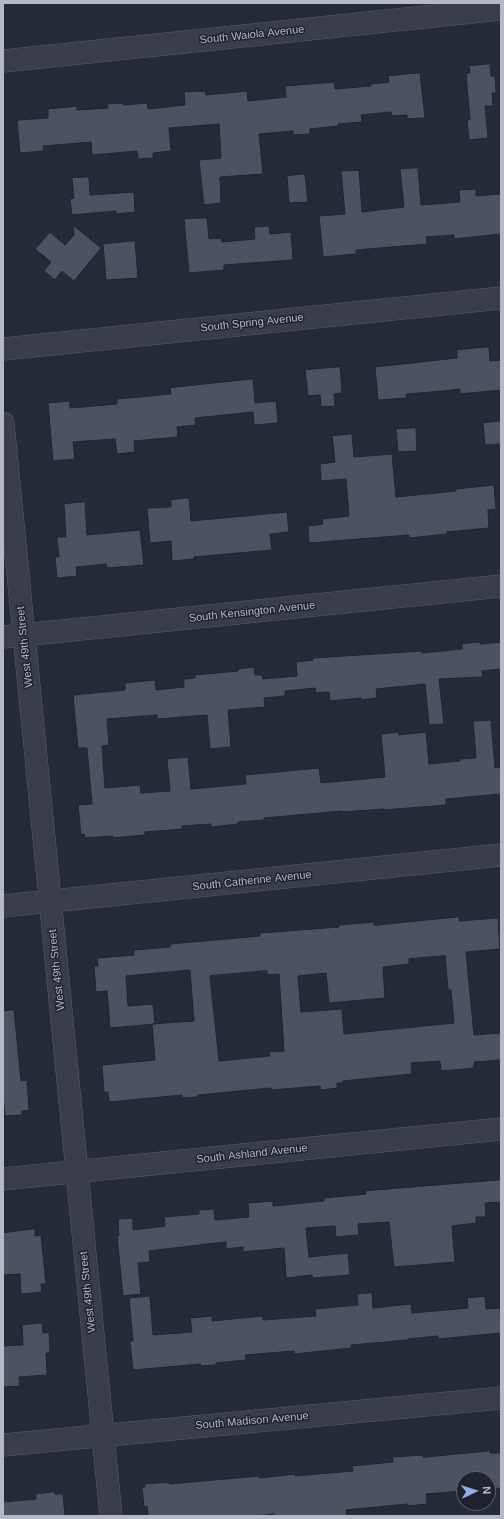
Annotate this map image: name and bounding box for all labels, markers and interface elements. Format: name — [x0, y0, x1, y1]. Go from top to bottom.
street label: South Waiola Avenue — [199, 23, 305, 47]
street label: South Spring Avenue — [200, 311, 304, 335]
street label: South Kensington Avenue — [188, 599, 316, 625]
street label: West 49th Street — [14, 606, 36, 688]
street label: South Catherine Avenue — [192, 868, 312, 894]
street label: West 49th Street — [46, 929, 68, 1011]
street label: South Ashland Avenue — [196, 1142, 308, 1166]
street label: West 49th Street — [77, 1251, 99, 1333]
street label: South Madison Avenue — [195, 1409, 309, 1433]
north arrow — [456, 1471, 496, 1511]
text: N — [481, 1486, 493, 1495]

